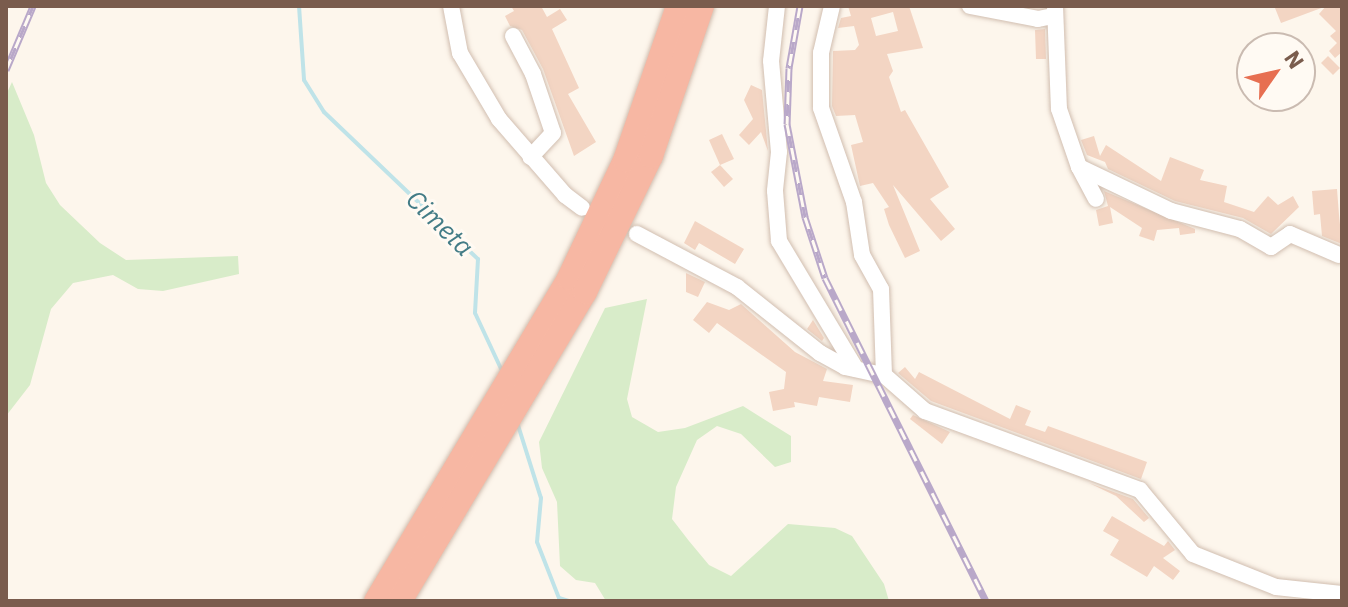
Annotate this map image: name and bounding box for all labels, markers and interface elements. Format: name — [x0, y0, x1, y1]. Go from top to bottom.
north arrow — [1236, 32, 1316, 112]
text: N — [1278, 45, 1311, 74]
water label: Cimeta — [400, 184, 480, 262]

